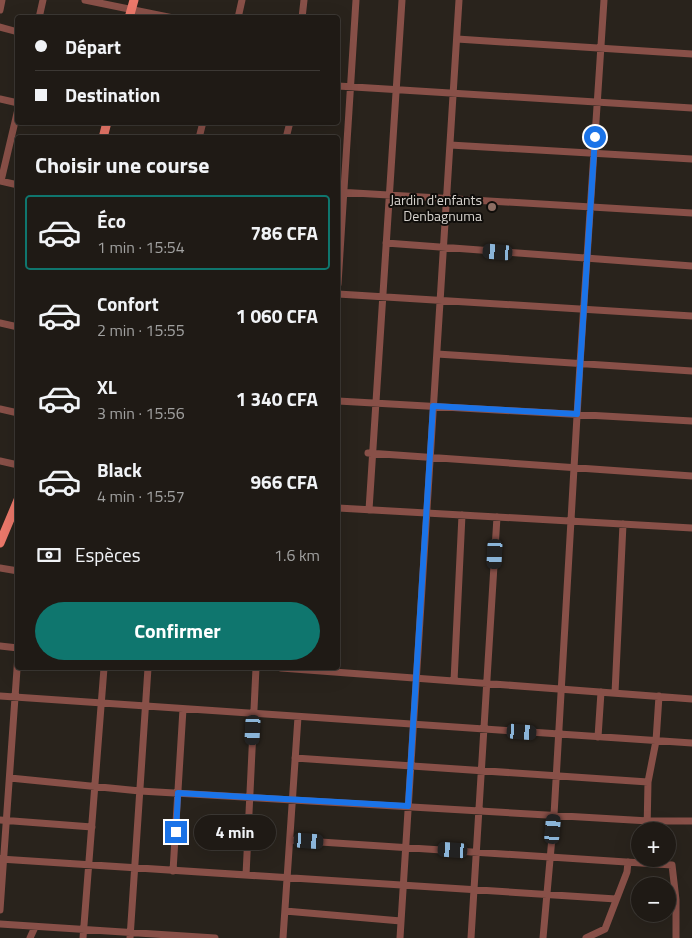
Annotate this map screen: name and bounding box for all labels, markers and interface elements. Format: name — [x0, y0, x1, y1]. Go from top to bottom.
text: Départ — [65, 32, 121, 61]
text: Destination — [65, 80, 160, 109]
route start — [584, 126, 606, 148]
text: Choisir une course — [35, 148, 209, 182]
place label: Jardin d'enfants Denbagnuma — [390, 189, 482, 226]
marker: Jardin d'enfants Denbagnuma — [486, 201, 498, 213]
text: Éco — [97, 206, 126, 235]
icon: car — [37, 210, 82, 255]
text: 786 CFA — [250, 218, 318, 247]
text: 1 min · 15:54 — [97, 235, 185, 259]
car — [482, 243, 513, 261]
text: Confort — [97, 289, 159, 318]
icon: car — [37, 293, 82, 338]
text: 1 060 CFA — [236, 301, 318, 330]
text: 2 min · 15:55 — [97, 318, 185, 342]
text: XL — [97, 372, 117, 401]
icon: car — [37, 376, 82, 421]
text: 1 340 CFA — [236, 384, 318, 413]
text: 3 min · 15:56 — [97, 401, 185, 425]
text: Black — [97, 455, 142, 484]
icon: car — [37, 459, 82, 504]
text: 966 CFA — [250, 467, 318, 496]
text: 4 min · 15:57 — [97, 484, 185, 508]
car — [486, 539, 503, 569]
text: Espèces — [75, 540, 141, 569]
icon: cash — [35, 541, 63, 569]
text: 1.6 km — [274, 543, 320, 567]
button: Confirmer — [35, 602, 320, 660]
car — [244, 715, 261, 745]
car — [506, 723, 537, 741]
car — [544, 813, 561, 845]
callout: 4 min — [194, 814, 276, 850]
text: 4 min — [216, 820, 254, 844]
route end — [165, 821, 187, 843]
map controls — [631, 822, 676, 922]
button: + — [631, 822, 676, 867]
car — [293, 832, 324, 850]
car — [437, 841, 468, 859]
button: − — [631, 877, 676, 922]

